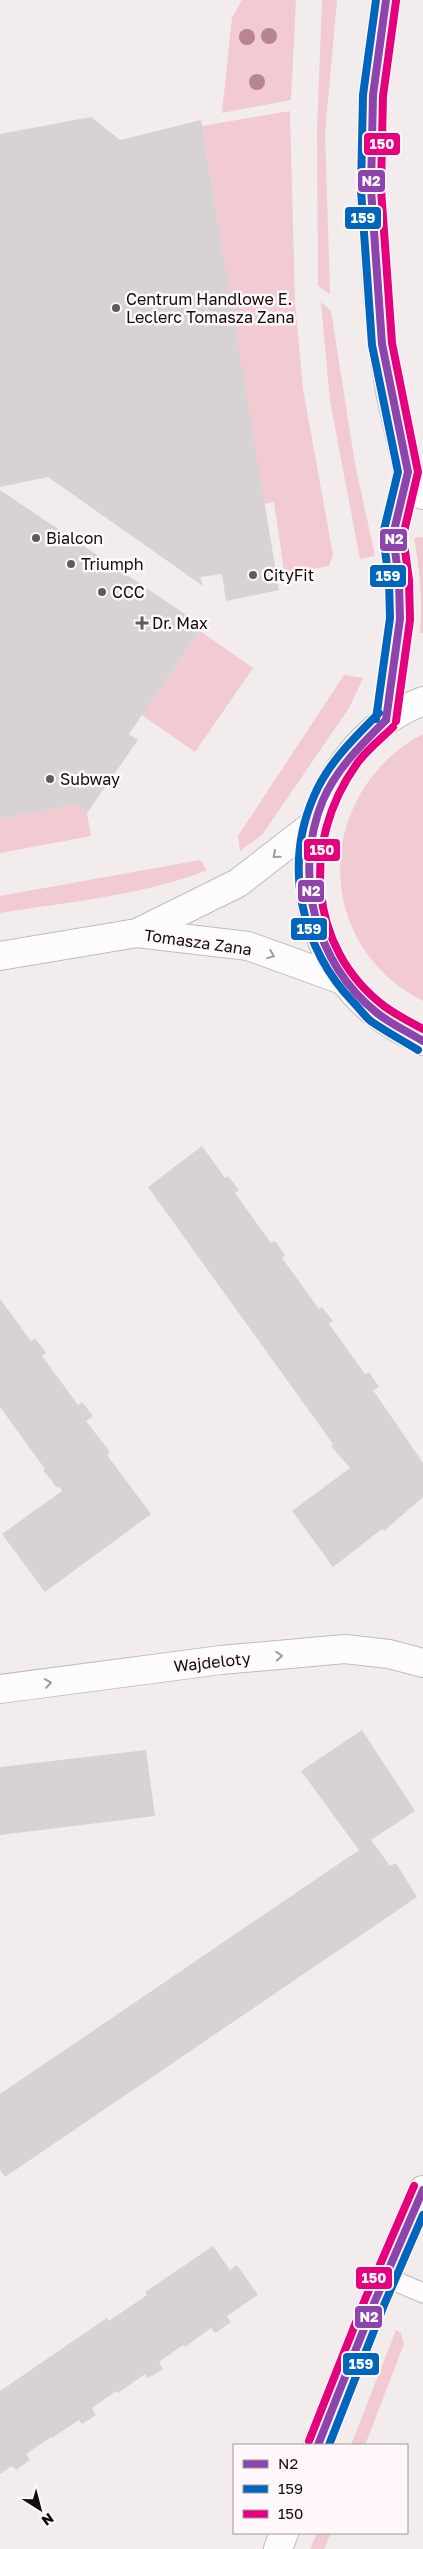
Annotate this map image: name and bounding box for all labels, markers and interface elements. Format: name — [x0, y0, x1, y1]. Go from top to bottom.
line badge: 150 — [363, 132, 401, 156]
text: 150 — [370, 135, 394, 152]
line badge: N2 — [357, 169, 386, 193]
text: N2 — [361, 172, 381, 189]
line badge: 159 — [344, 206, 382, 230]
text: 159 — [351, 209, 375, 226]
place label: Centrum Handlowe E. Leclerc Tomasza Zana — [126, 289, 294, 327]
marker: Centrum Handlowe E. Leclerc Tomasza Zana — [110, 302, 122, 314]
place label: Bialcon — [46, 528, 103, 548]
line badge: N2 — [379, 528, 408, 552]
text: N2 — [384, 530, 404, 547]
marker: Bialcon — [30, 532, 42, 544]
place label: Triumph — [81, 554, 144, 574]
marker: Triumph — [65, 558, 77, 570]
line badge: 159 — [369, 564, 407, 588]
place label: CityFit — [263, 565, 314, 585]
text: 159 — [376, 567, 400, 584]
marker: CityFit — [247, 569, 259, 581]
place label: CCC — [112, 582, 145, 602]
marker: CCC — [96, 586, 108, 598]
place label: Dr. Max — [152, 613, 208, 633]
marker: Dr. Max — [136, 617, 148, 629]
place label: Subway — [60, 769, 120, 789]
marker: Subway — [44, 773, 56, 785]
line badge: 150 — [303, 838, 341, 862]
text: 150 — [310, 841, 334, 858]
one-way arrow — [273, 849, 282, 858]
line badge: N2 — [297, 879, 325, 903]
text: N2 — [301, 882, 321, 899]
line badge: 159 — [290, 917, 328, 941]
text: 159 — [297, 920, 321, 937]
street label: Tomasza Zana — [143, 925, 253, 959]
one-way arrow — [266, 949, 275, 959]
street label: Wajdeloty — [172, 1648, 252, 1676]
one-way arrow — [275, 1650, 283, 1661]
one-way arrow — [44, 1679, 53, 1689]
line badge: 150 — [355, 2266, 393, 2290]
text: 150 — [362, 2269, 386, 2286]
line badge: N2 — [354, 2305, 383, 2329]
text: N2 — [359, 2308, 379, 2325]
line badge: 159 — [342, 2352, 380, 2376]
text: 159 — [349, 2355, 373, 2372]
legend — [233, 2444, 408, 2534]
text: N2 — [278, 2454, 298, 2472]
text: 159 — [278, 2479, 303, 2497]
north arrow — [15, 2484, 65, 2534]
text: 150 — [278, 2504, 303, 2522]
text: N — [39, 2510, 57, 2530]

